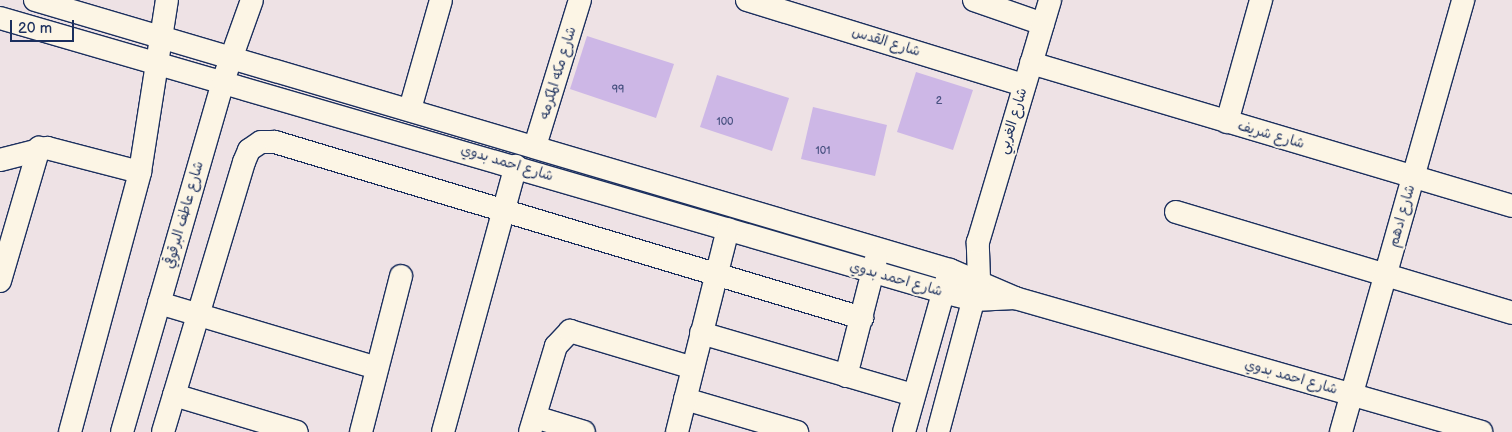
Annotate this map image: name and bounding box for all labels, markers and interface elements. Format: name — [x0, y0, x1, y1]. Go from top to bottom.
scale bar — [12, 10, 76, 42]
text: 20 m — [18, 19, 52, 38]
street label: شارع القدس — [850, 24, 922, 60]
street label: شارع مكه المكرمه — [536, 25, 580, 121]
house number: 99 — [612, 83, 624, 97]
street label: شارع الغربي — [995, 86, 1031, 156]
house number: 2 — [936, 94, 942, 108]
house number: 100 — [716, 115, 734, 129]
street label: شارع شريف — [1236, 117, 1306, 153]
street label: شارع احمد بدوي — [459, 141, 555, 185]
house number: 101 — [816, 144, 830, 158]
street label: شارع عاطف البرقوقي — [161, 159, 207, 271]
street label: شارع ادهم — [1385, 183, 1419, 249]
street label: شارع احمد بدوي — [848, 258, 944, 300]
street label: شارع احمد بدوي — [1243, 356, 1339, 398]

